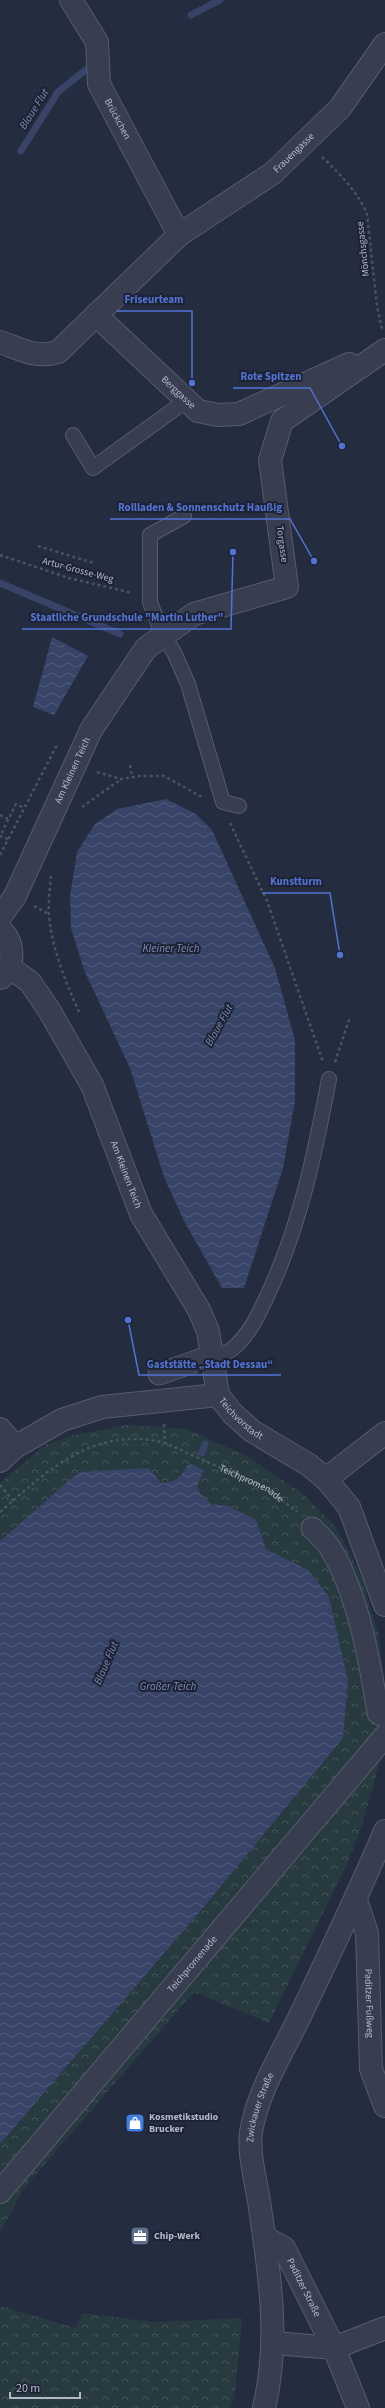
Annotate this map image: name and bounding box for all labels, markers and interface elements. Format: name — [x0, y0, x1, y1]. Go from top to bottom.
water label: Blaue Flut — [16, 85, 53, 132]
street label: Brückchen — [101, 96, 134, 142]
street label: Frauengasse — [270, 130, 317, 176]
street label: Mönchsgasse — [353, 221, 373, 277]
callout: Friseurteam — [117, 288, 192, 311]
text: Friseurteam — [125, 292, 183, 307]
callout: Rote Spitzen — [233, 365, 310, 388]
text: Rote Spitzen — [241, 369, 301, 384]
street label: Berggasse — [158, 373, 199, 412]
callout: Rollladen & Sonnenschutz Haußig — [110, 496, 290, 519]
text: Rollladen & Sonnenschutz Haußig — [118, 500, 282, 515]
street label: Torgasse — [273, 525, 291, 563]
street label: Artur-Grosse-Weg — [41, 554, 115, 586]
callout: Staatliche Grundschule "Martin Luther" — [22, 606, 231, 629]
text: Staatliche Grundschule "Martin Luther" — [30, 610, 224, 625]
street label: Am Kleinen Teich — [51, 735, 94, 806]
callout: Kunstturm — [262, 870, 330, 893]
text: Kunstturm — [270, 874, 322, 889]
water label: Kleiner Teich — [143, 941, 200, 956]
water label: Blaue Flut — [201, 1001, 237, 1048]
street label: Am Kleinen Teich — [107, 1139, 145, 1211]
callout: Gaststätte „Stadt Dessau“ — [139, 1352, 281, 1375]
text: Gaststätte „Stadt Dessau“ — [147, 1357, 273, 1372]
street label: Teichvorstadt — [215, 1394, 266, 1443]
street label: Teichpromenade — [217, 1461, 286, 1506]
water label: Blaue Flut — [90, 1639, 122, 1687]
water label: Großer Teich — [140, 1679, 196, 1694]
street label: Teichpromenade — [164, 1933, 220, 1996]
street label: Paditzer Fußweg — [361, 1968, 377, 2038]
street label: Zwickauer Straße — [243, 2070, 277, 2143]
place label: Kosmetikstudio Brucker — [149, 2110, 219, 2136]
shop icon: Kosmetikstudio Brucker — [124, 2112, 146, 2134]
office icon: Chip-Werk — [129, 2225, 151, 2247]
place label: Chip-Werk — [154, 2229, 201, 2243]
street label: Paditzer Straße — [283, 2256, 324, 2319]
scale bar — [10, 2374, 80, 2400]
text: 20 m — [16, 2380, 40, 2397]

